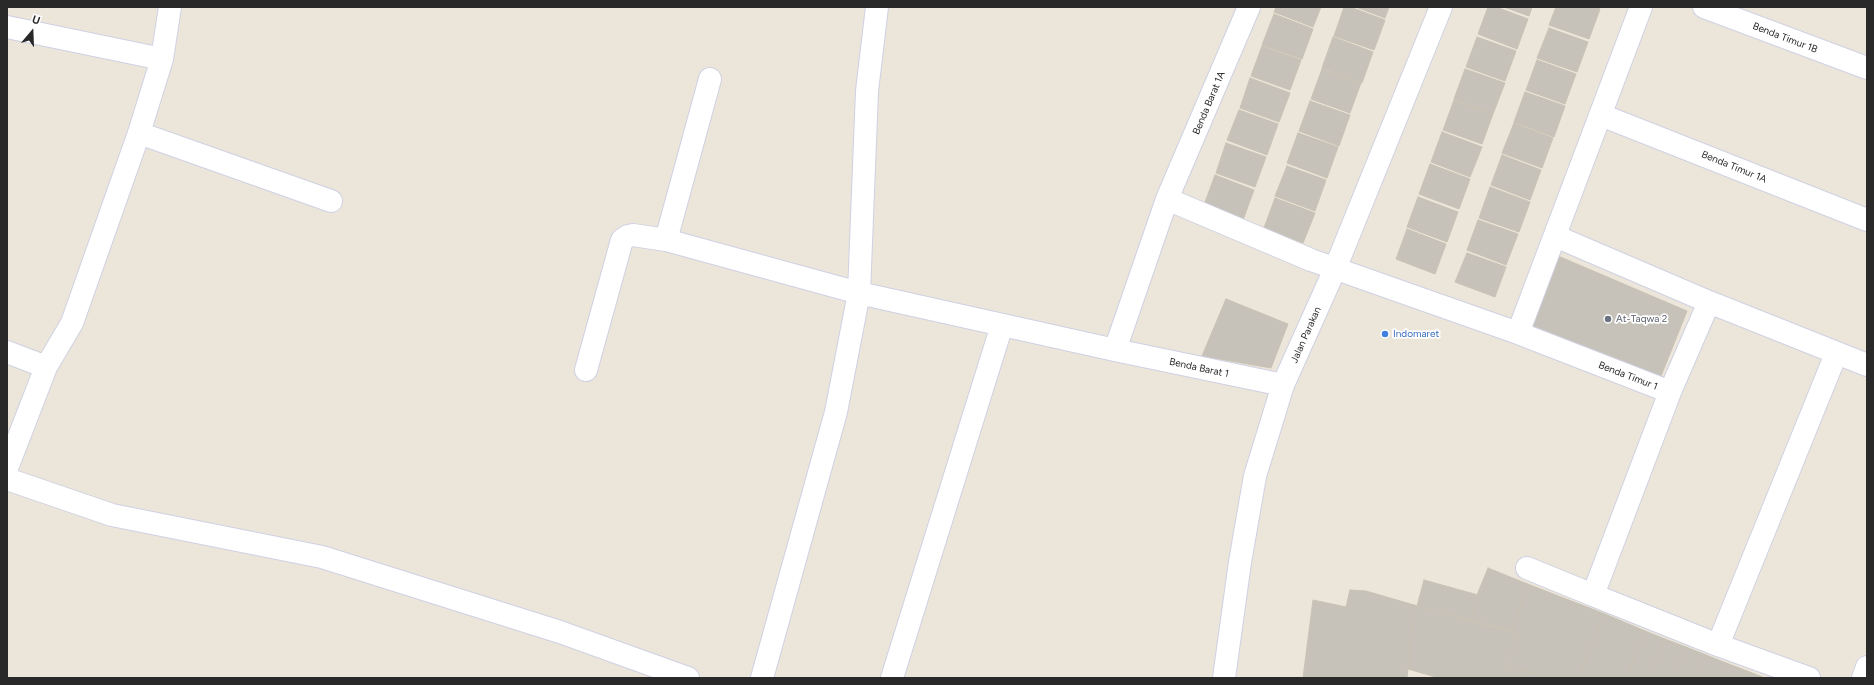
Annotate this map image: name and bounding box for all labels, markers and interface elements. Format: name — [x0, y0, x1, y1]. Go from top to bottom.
north arrow — [12, 12, 52, 52]
text: U — [30, 13, 42, 28]
street label: Benda Timur 1B — [1751, 20, 1819, 56]
street label: Benda Barat 1A — [1190, 70, 1228, 136]
street label: Benda Timur 1A — [1700, 148, 1768, 186]
street label: Jalan Parakan — [1288, 305, 1324, 365]
place label: At-Taqwa 2 — [1616, 313, 1667, 325]
marker: At-Taqwa 2 — [1603, 314, 1613, 324]
place label: Indomaret — [1393, 328, 1439, 340]
marker: Indomaret — [1380, 329, 1390, 339]
street label: Benda Barat 1 — [1168, 356, 1230, 380]
street label: Benda Timur 1 — [1597, 359, 1659, 393]

